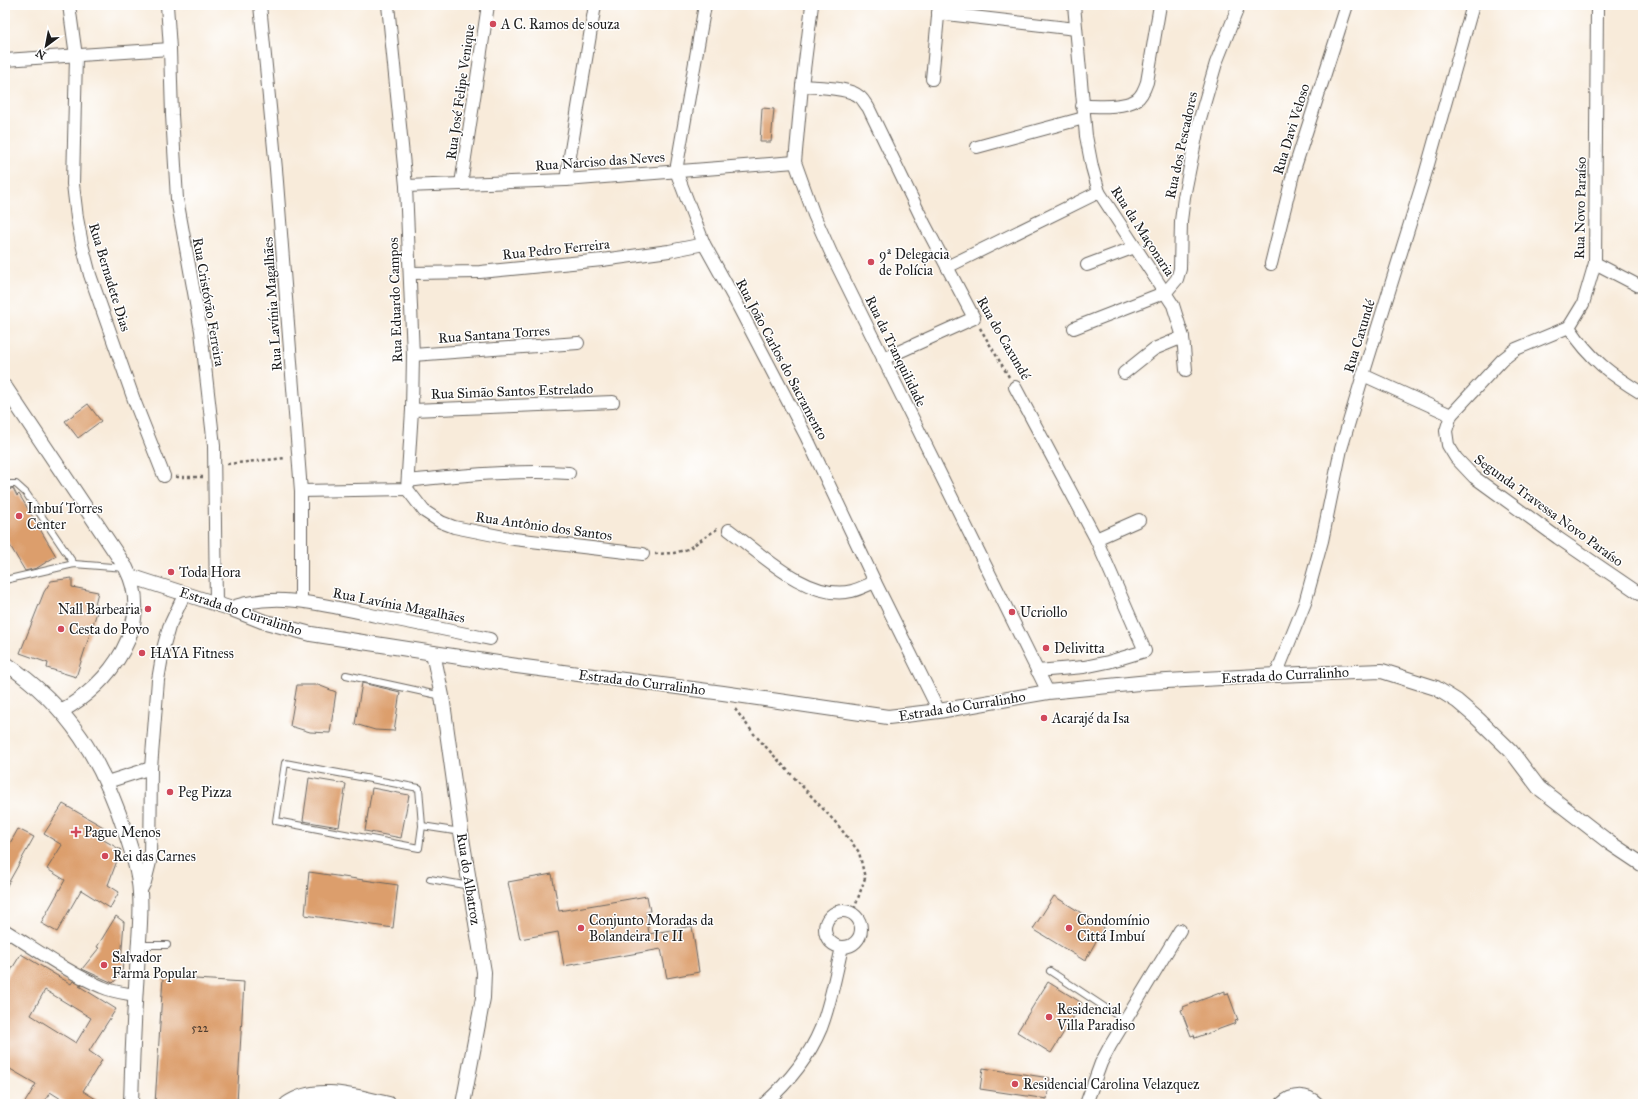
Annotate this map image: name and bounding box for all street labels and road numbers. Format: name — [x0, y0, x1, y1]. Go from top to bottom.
street label: Rua José Felipe Venique — [443, 23, 479, 161]
street label: Rua Davi Veloso — [1270, 82, 1313, 177]
street label: Rua dos Pescadores — [1162, 90, 1201, 200]
street label: Rua Narciso das Neves — [535, 148, 665, 175]
street label: Rua Novo Paraíso — [1571, 157, 1590, 259]
street label: Rua da Maçonaria — [1107, 183, 1178, 280]
street label: Rua Bernadete Dias — [85, 221, 134, 333]
street label: Rua Pedro Ferreira — [502, 235, 611, 264]
street label: Rua Cristóvão Ferreira — [189, 236, 228, 368]
street label: Rua Lavínia Magalhães — [259, 236, 286, 372]
street label: Rua Eduardo Campos — [385, 237, 406, 363]
street label: Rua João Carlos do Sacramento — [731, 276, 831, 443]
street label: Rua da Tranquilidade — [860, 293, 930, 410]
street label: Rua do Caxundé — [973, 294, 1034, 383]
street label: Rua Caxundé — [1340, 297, 1379, 375]
street label: Rua Santana Torres — [438, 322, 550, 347]
street label: Rua Simão Santos Estrelado — [430, 380, 594, 403]
street label: Segunda Travessa Novo Paraíso — [1471, 451, 1626, 570]
street label: Rua Antônio dos Santos — [475, 508, 613, 544]
street label: Estrada do Curralinho — [177, 584, 304, 639]
street label: Rua Lavínia Magalhães — [331, 584, 467, 627]
street label: Estrada do Curralinho — [1221, 664, 1349, 687]
street label: Estrada do Curralinho — [577, 666, 706, 699]
street label: Estrada do Curralinho — [898, 688, 1027, 725]
street label: Rua do Albatroz — [453, 832, 484, 927]

